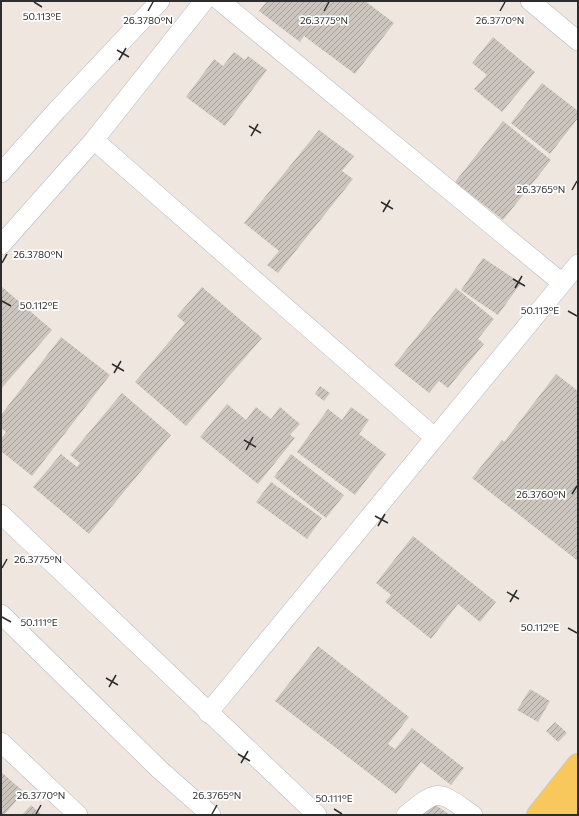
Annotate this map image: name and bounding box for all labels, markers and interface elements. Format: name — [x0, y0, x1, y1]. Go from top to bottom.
text: 50.113°E — [23, 10, 61, 22]
text: 26.3780°N — [123, 14, 173, 26]
text: 26.3775°N — [300, 14, 348, 26]
text: 26.3770°N — [476, 14, 524, 26]
text: 26.3765°N — [517, 183, 565, 195]
text: 26.3780°N — [13, 248, 63, 260]
text: 50.112°E — [20, 299, 58, 311]
text: 50.113°E — [521, 304, 559, 316]
text: 26.3760°N — [516, 488, 566, 500]
text: 26.3775°N — [14, 553, 62, 565]
text: 50.111°E — [20, 616, 58, 628]
text: 50.112°E — [521, 621, 559, 633]
text: 26.3770°N — [17, 789, 65, 801]
text: 26.3765°N — [193, 789, 241, 801]
text: 50.111°E — [315, 792, 353, 804]

